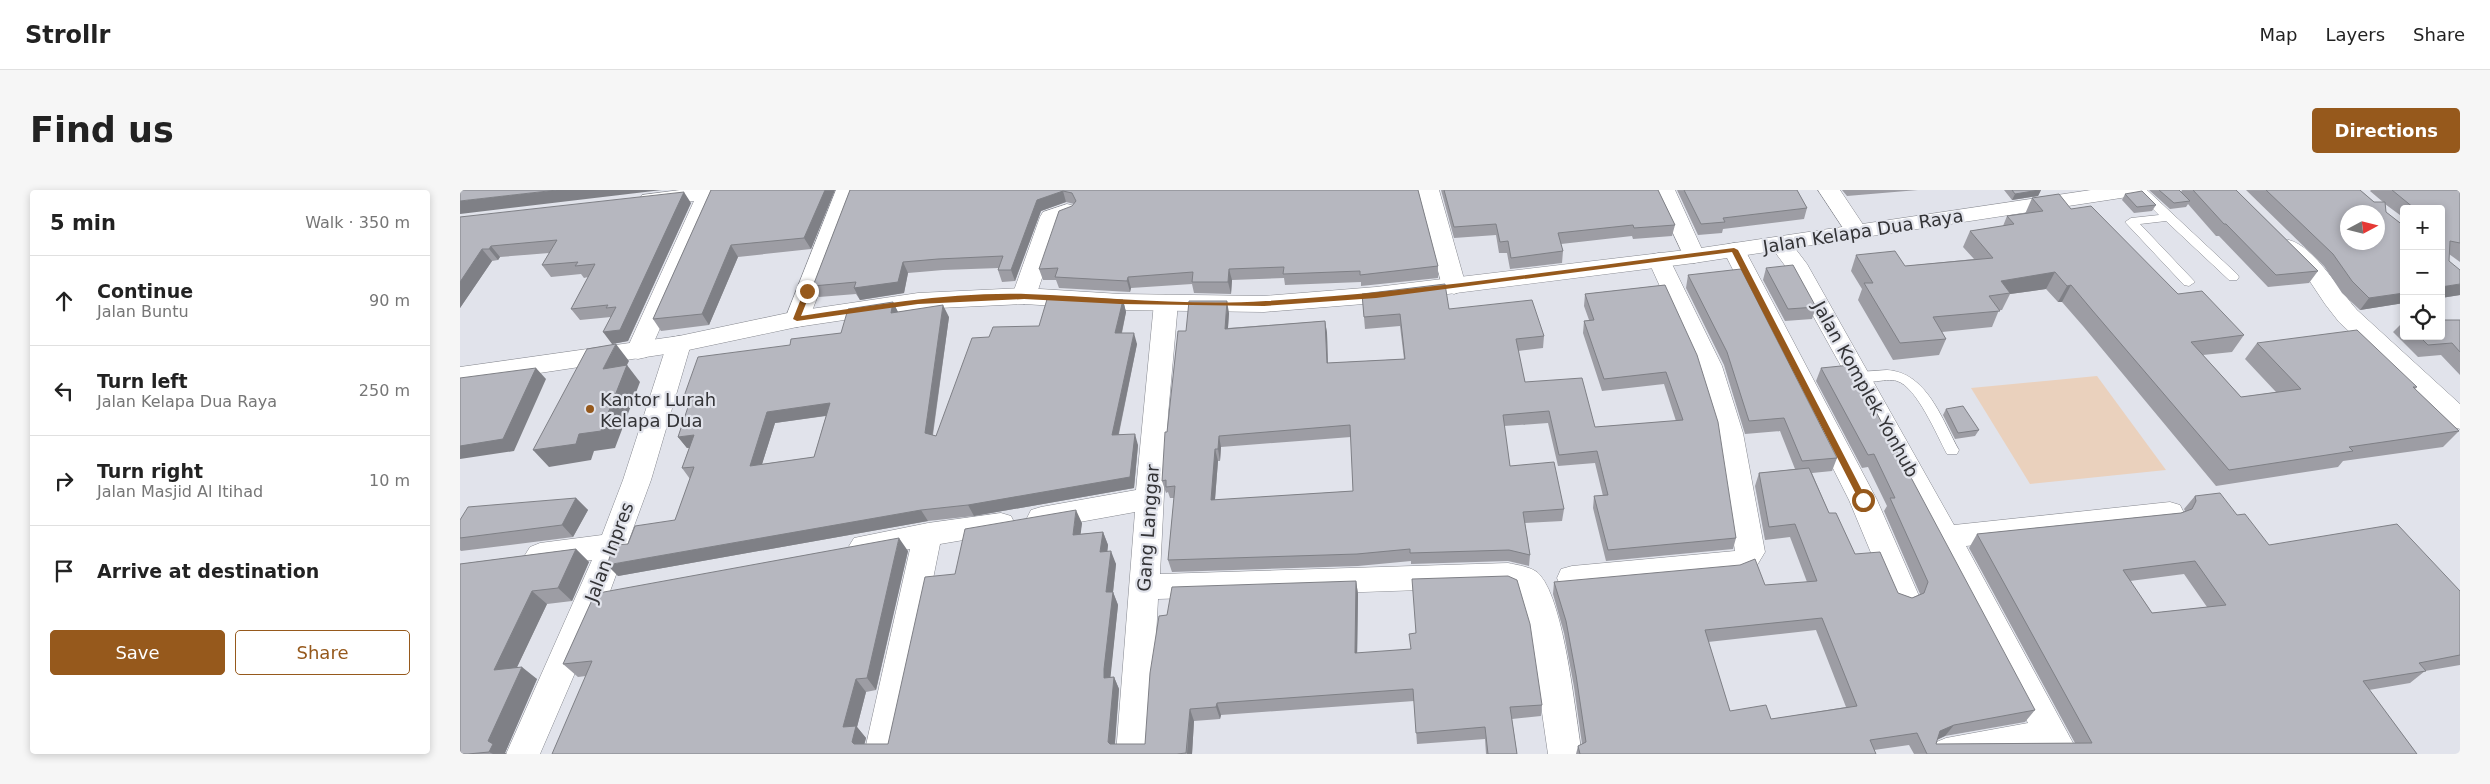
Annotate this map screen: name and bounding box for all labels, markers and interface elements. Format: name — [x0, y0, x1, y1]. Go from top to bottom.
text: Strollr — [25, 21, 110, 49]
text: Map — [2259, 24, 2297, 45]
text: Layers — [2325, 24, 2385, 45]
text: Share — [2413, 24, 2465, 45]
button: Directions — [2312, 108, 2460, 153]
text: Find us — [30, 110, 174, 150]
street label: Jalan Kelapa Dua Raya — [1760, 205, 1965, 257]
north arrow — [2340, 205, 2385, 250]
map controls — [2400, 205, 2445, 340]
button: + — [2400, 205, 2445, 250]
text: 5 min — [50, 211, 116, 235]
text: Walk · 350 m — [305, 213, 410, 232]
button: − — [2400, 250, 2445, 295]
text: Continue — [97, 280, 193, 302]
route end — [796, 280, 819, 303]
icon: ahead — [50, 287, 78, 315]
text: 90 m — [369, 291, 410, 310]
button: locate — [2400, 295, 2445, 340]
street label: Jalan Komplek Yonhub — [1808, 297, 1923, 481]
text: Jalan Buntu — [97, 302, 189, 321]
text: Turn left — [97, 370, 188, 392]
icon: left — [50, 377, 78, 405]
text: 250 m — [359, 381, 410, 400]
place label: Kantor Lurah Kelapa Dua — [600, 389, 716, 431]
text: Jalan Kelapa Dua Raya — [97, 392, 277, 411]
marker: Kantor Lurah Kelapa Dua — [584, 403, 596, 415]
text: Turn right — [97, 460, 203, 482]
street label: Gang Langgar — [1133, 463, 1163, 592]
icon: right — [50, 467, 78, 495]
text: 10 m — [369, 471, 410, 490]
text: Jalan Masjid Al Itihad — [97, 482, 263, 501]
route start — [1852, 489, 1875, 512]
street label: Jalan Inpres — [580, 499, 638, 606]
icon: arrive — [50, 557, 78, 585]
text: Arrive at destination — [97, 560, 319, 582]
button: Save — [50, 630, 225, 675]
button: Share — [235, 630, 410, 675]

